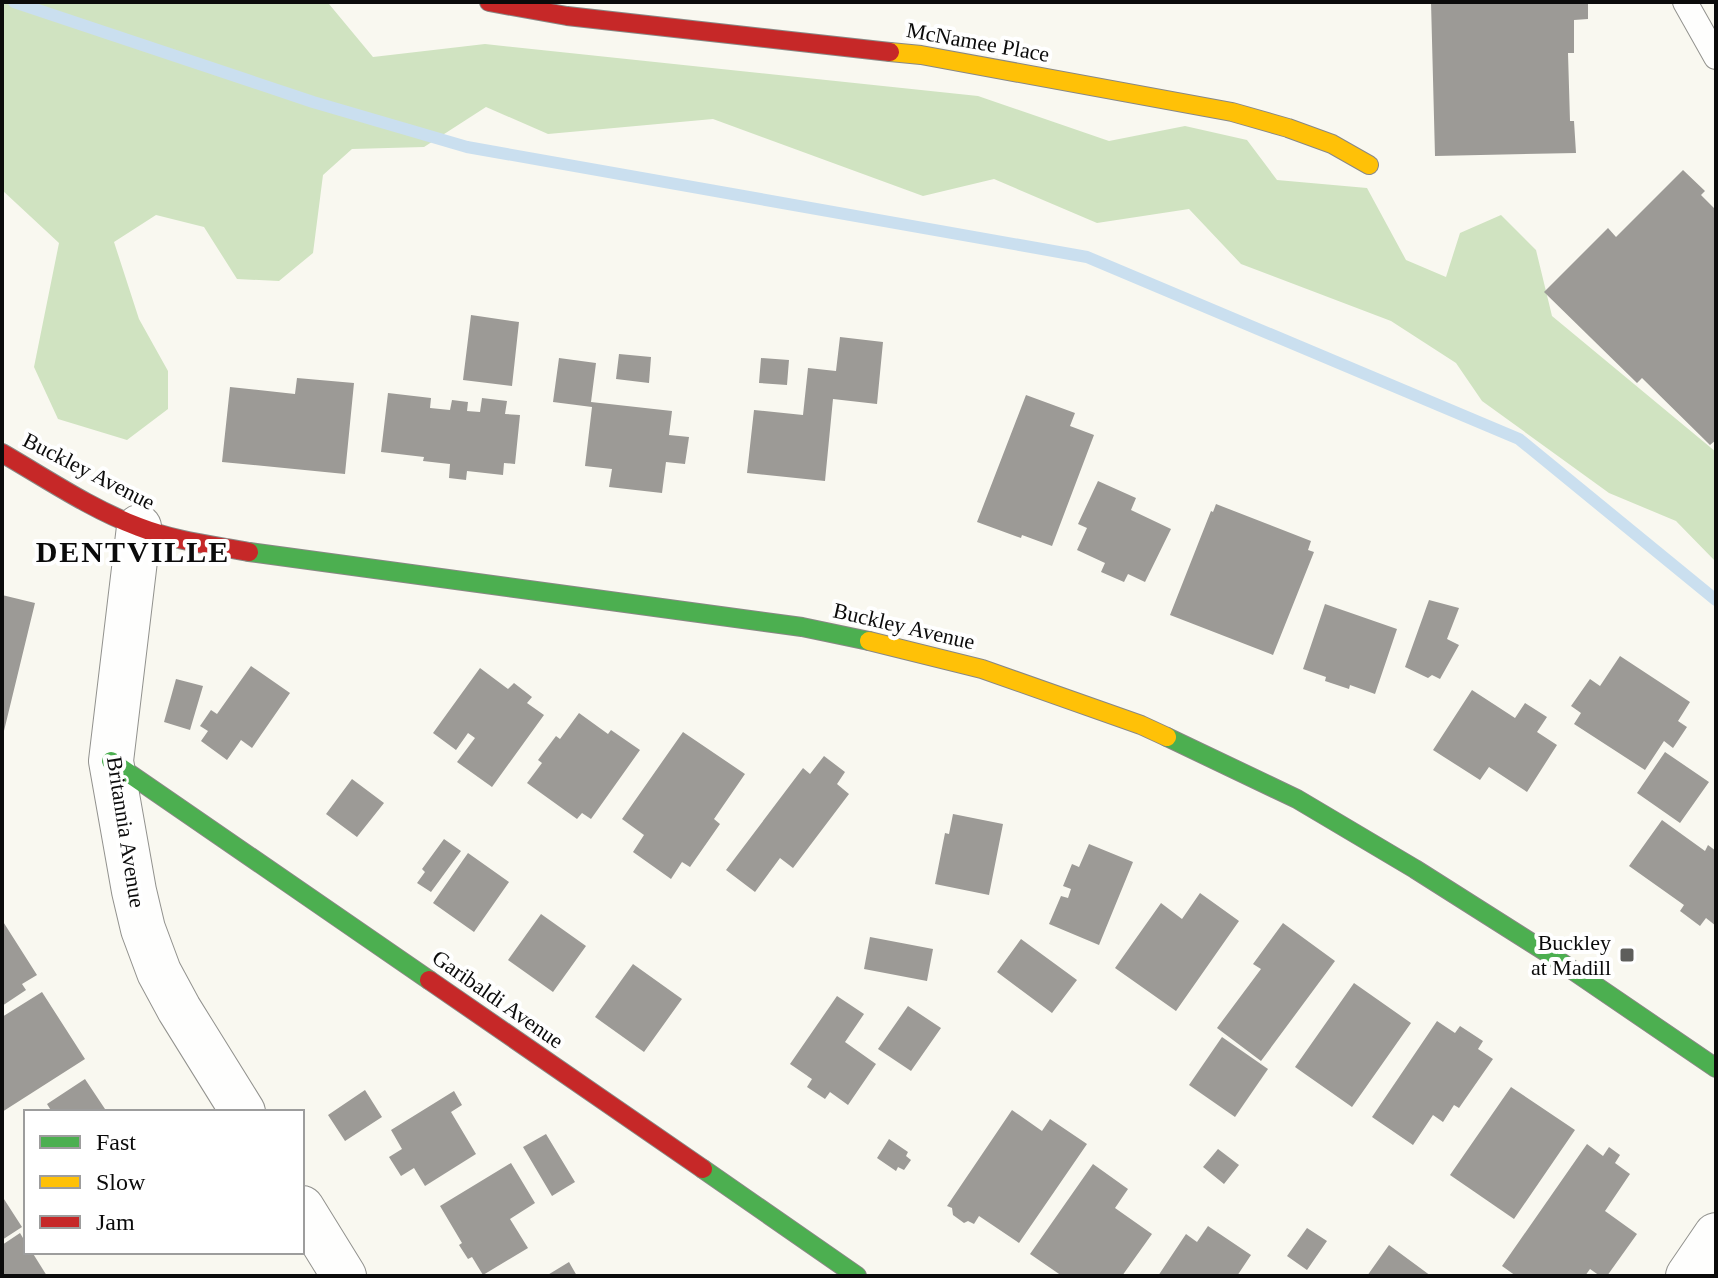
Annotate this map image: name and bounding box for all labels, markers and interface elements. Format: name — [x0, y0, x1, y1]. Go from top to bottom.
street label: McNamee Place — [905, 17, 1051, 67]
street label: Buckley Avenue — [19, 427, 159, 515]
district label: DENTVILLE — [36, 535, 230, 568]
street label: Buckley Avenue — [831, 598, 977, 654]
street label: Britannia Avenue — [102, 755, 150, 909]
place label: Buckley at Madill — [1531, 930, 1611, 980]
street label: Garibaldi Avenue — [428, 945, 568, 1053]
marker: Buckley at Madill — [1618, 946, 1636, 964]
legend — [24, 1110, 304, 1254]
text: Fast — [96, 1129, 136, 1155]
text: Slow — [96, 1169, 146, 1195]
text: Jam — [96, 1209, 135, 1235]

